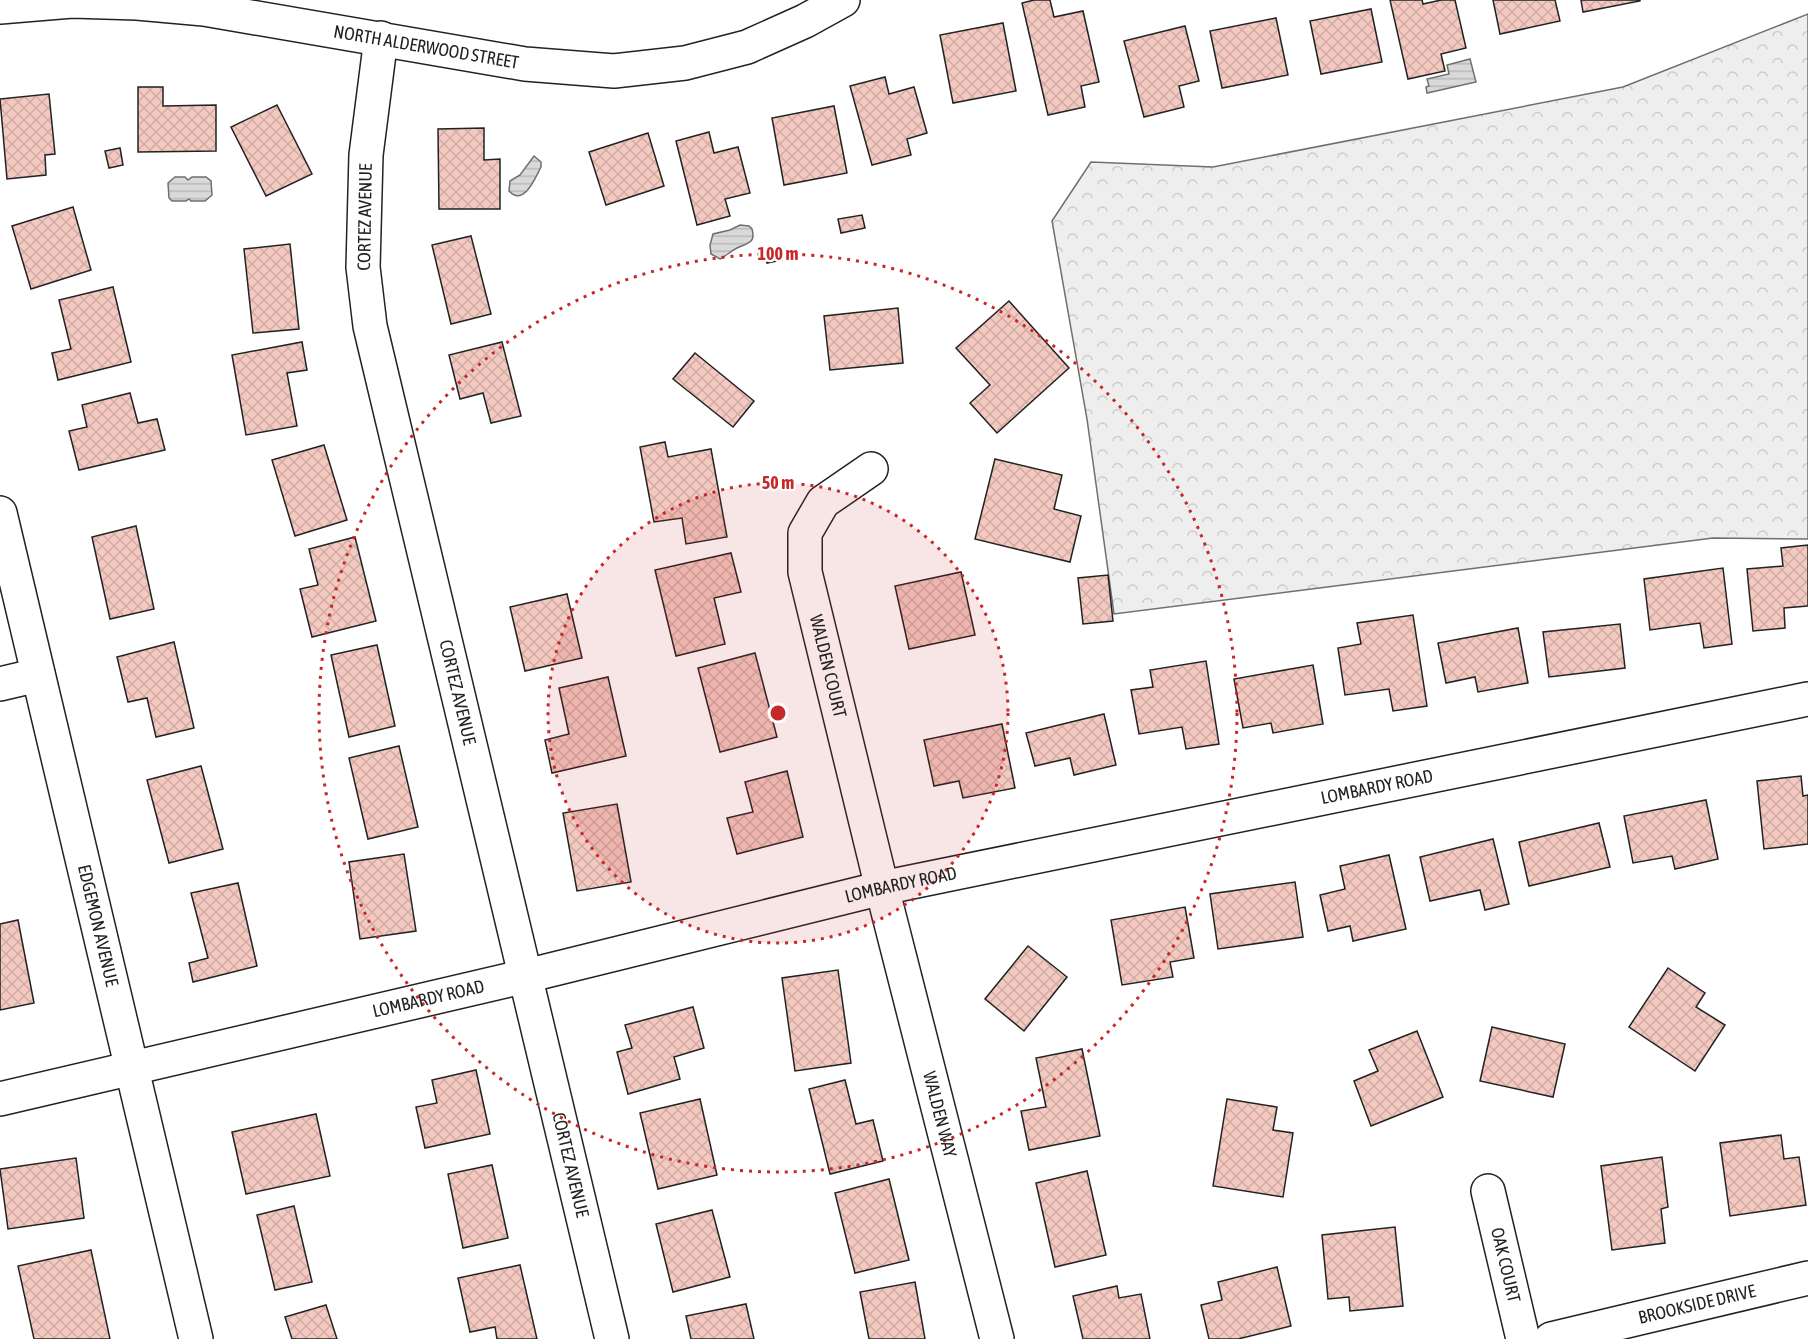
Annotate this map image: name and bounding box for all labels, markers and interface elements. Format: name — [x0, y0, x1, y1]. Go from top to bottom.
street label: NORTH ALDERWOOD STREET — [332, 20, 521, 73]
street label: CORTEZ AVENUE — [353, 163, 376, 271]
text: 100 m — [758, 243, 798, 264]
text: 50 m — [762, 472, 794, 493]
street label: WALDEN COURT — [806, 612, 851, 720]
street label: CORTEZ AVENUE — [435, 638, 481, 747]
centre of rings — [768, 703, 788, 723]
street label: LOMBARDY ROAD — [1319, 765, 1435, 808]
street label: EDGEMON AVENUE — [74, 862, 123, 989]
street label: LOMBARDY ROAD — [843, 862, 958, 907]
street label: LOMBARDY ROAD — [371, 975, 486, 1022]
street label: WALDEN WAY — [919, 1069, 961, 1160]
street label: CORTEZ AVENUE — [548, 1110, 594, 1220]
street label: OAK COURT — [1487, 1225, 1525, 1305]
street label: BROOKSIDE DRIVE — [1636, 1280, 1758, 1328]

